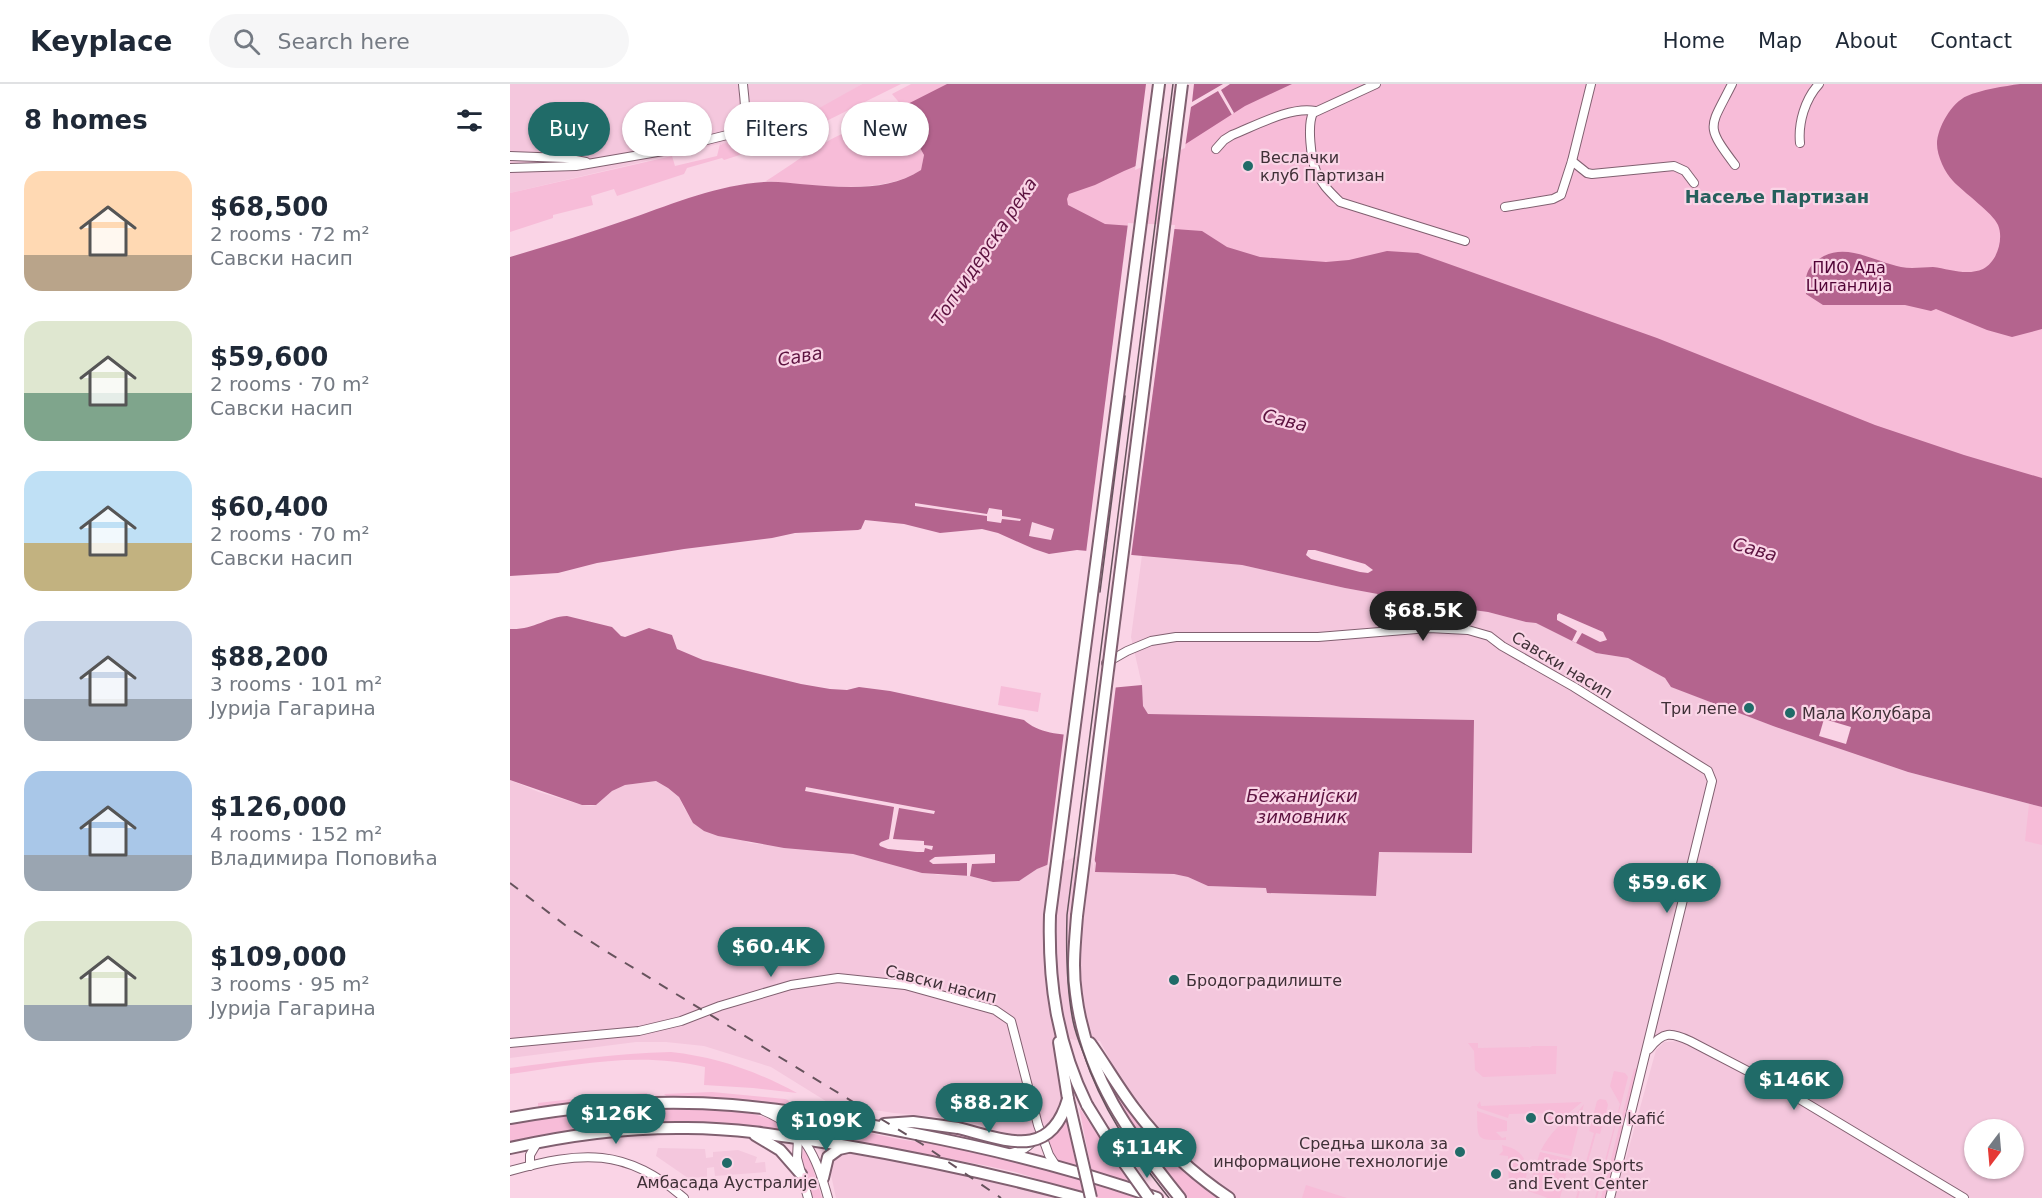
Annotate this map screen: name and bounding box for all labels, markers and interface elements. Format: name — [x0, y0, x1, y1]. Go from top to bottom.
search box — [209, 14, 629, 68]
text: Keyplace — [30, 25, 173, 58]
icon: search — [230, 25, 263, 58]
text: Search here — [278, 29, 410, 54]
text: Home — [1663, 29, 1725, 53]
text: Map — [1758, 29, 1802, 53]
text: About — [1835, 29, 1897, 53]
text: Contact — [1930, 29, 2012, 53]
chip: Buy — [528, 102, 610, 156]
chip: Rent — [622, 102, 712, 156]
chip: Filters — [724, 102, 829, 156]
chip: New — [841, 102, 929, 156]
icon: filters — [453, 104, 486, 137]
text: 8 homes — [24, 105, 148, 135]
place label: Веслачки клуб Партизан — [1260, 148, 1385, 185]
marker: Веслачки клуб Партизан — [1241, 159, 1255, 173]
water label: Топчидерска река — [927, 173, 1041, 329]
district label: Насеље Партизан — [1685, 186, 1869, 207]
text: $68,500 — [210, 192, 328, 222]
icon: home — [72, 195, 144, 267]
text: 2 rooms · 72 m² — [210, 222, 370, 246]
text: Савски насип — [210, 246, 353, 270]
park label: ПИО Ада Циганлија — [1806, 258, 1892, 295]
text: $59,600 — [210, 342, 328, 372]
water label: Сава — [776, 342, 824, 370]
icon: home — [72, 345, 144, 417]
text: 2 rooms · 70 m² — [210, 372, 370, 396]
text: Савски насип — [210, 396, 353, 420]
water label: Сава — [1261, 404, 1309, 436]
text: $60,400 — [210, 492, 328, 522]
icon: home — [72, 495, 144, 567]
text: 2 rooms · 70 m² — [210, 522, 370, 546]
water label: Сава — [1730, 533, 1780, 565]
text: Савски насип — [210, 546, 353, 570]
pin: $68.5K — [1374, 591, 1472, 642]
text: $68.5K — [1384, 598, 1462, 622]
street label: Савски насип — [1508, 627, 1616, 703]
text: $88,200 — [210, 642, 328, 672]
icon: home — [72, 645, 144, 717]
text: 3 rooms · 101 m² — [210, 672, 382, 696]
text: Јурија Гагарина — [210, 696, 376, 720]
place label: Три лепе — [1660, 699, 1737, 718]
marker: Три лепе — [1742, 701, 1756, 715]
place label: Мала Колубара — [1802, 704, 1931, 723]
marker: Мала Колубара — [1783, 706, 1797, 720]
water label: Бежанијски зимовник — [1246, 785, 1358, 827]
text: $126,000 — [210, 792, 347, 822]
icon: home — [72, 795, 144, 867]
text: 4 rooms · 152 m² — [210, 822, 382, 846]
text: Владимира Поповића — [210, 846, 438, 870]
pin: $59.6K — [1618, 863, 1716, 914]
text: $59.6K — [1628, 870, 1706, 894]
pin: $60.4K — [722, 927, 820, 978]
text: $60.4K — [732, 934, 810, 958]
text: $109,000 — [210, 942, 347, 972]
icon: home — [72, 945, 144, 1017]
street label: Савски насип — [883, 961, 999, 1007]
place label: Бродоградилиште — [1186, 971, 1342, 990]
text: 3 rooms · 95 m² — [210, 972, 370, 996]
marker: Бродоградилиште — [1167, 973, 1181, 987]
text: Јурија Гагарина — [210, 996, 376, 1020]
pin: $146K — [1752, 1060, 1836, 1111]
text: $146K — [1758, 1067, 1830, 1091]
pin: $88.2K — [940, 1083, 1038, 1134]
text: $88.2K — [950, 1090, 1028, 1114]
pin: $126K — [574, 1094, 658, 1145]
text: $126K — [580, 1101, 652, 1125]
pin: $109K — [784, 1101, 868, 1152]
text: $109K — [790, 1108, 862, 1132]
place label: Comtrade kafić — [1543, 1109, 1665, 1128]
marker: Comtrade kafić — [1524, 1111, 1538, 1125]
north arrow — [1964, 1119, 2024, 1179]
map controls — [1964, 1119, 2024, 1179]
pin: $114K — [1105, 1128, 1189, 1179]
place label: Средња школа за информационе технологије — [1213, 1134, 1448, 1171]
text: $114K — [1111, 1135, 1183, 1159]
marker: Средња школа за информационе технологије — [1453, 1145, 1467, 1159]
marker: Амбасада Аустралије — [720, 1156, 734, 1170]
place label: Comtrade Sports and Event Center — [1508, 1156, 1648, 1193]
marker: Comtrade Sports and Event Center — [1489, 1167, 1503, 1181]
place label: Амбасада Аустралије — [637, 1173, 817, 1192]

